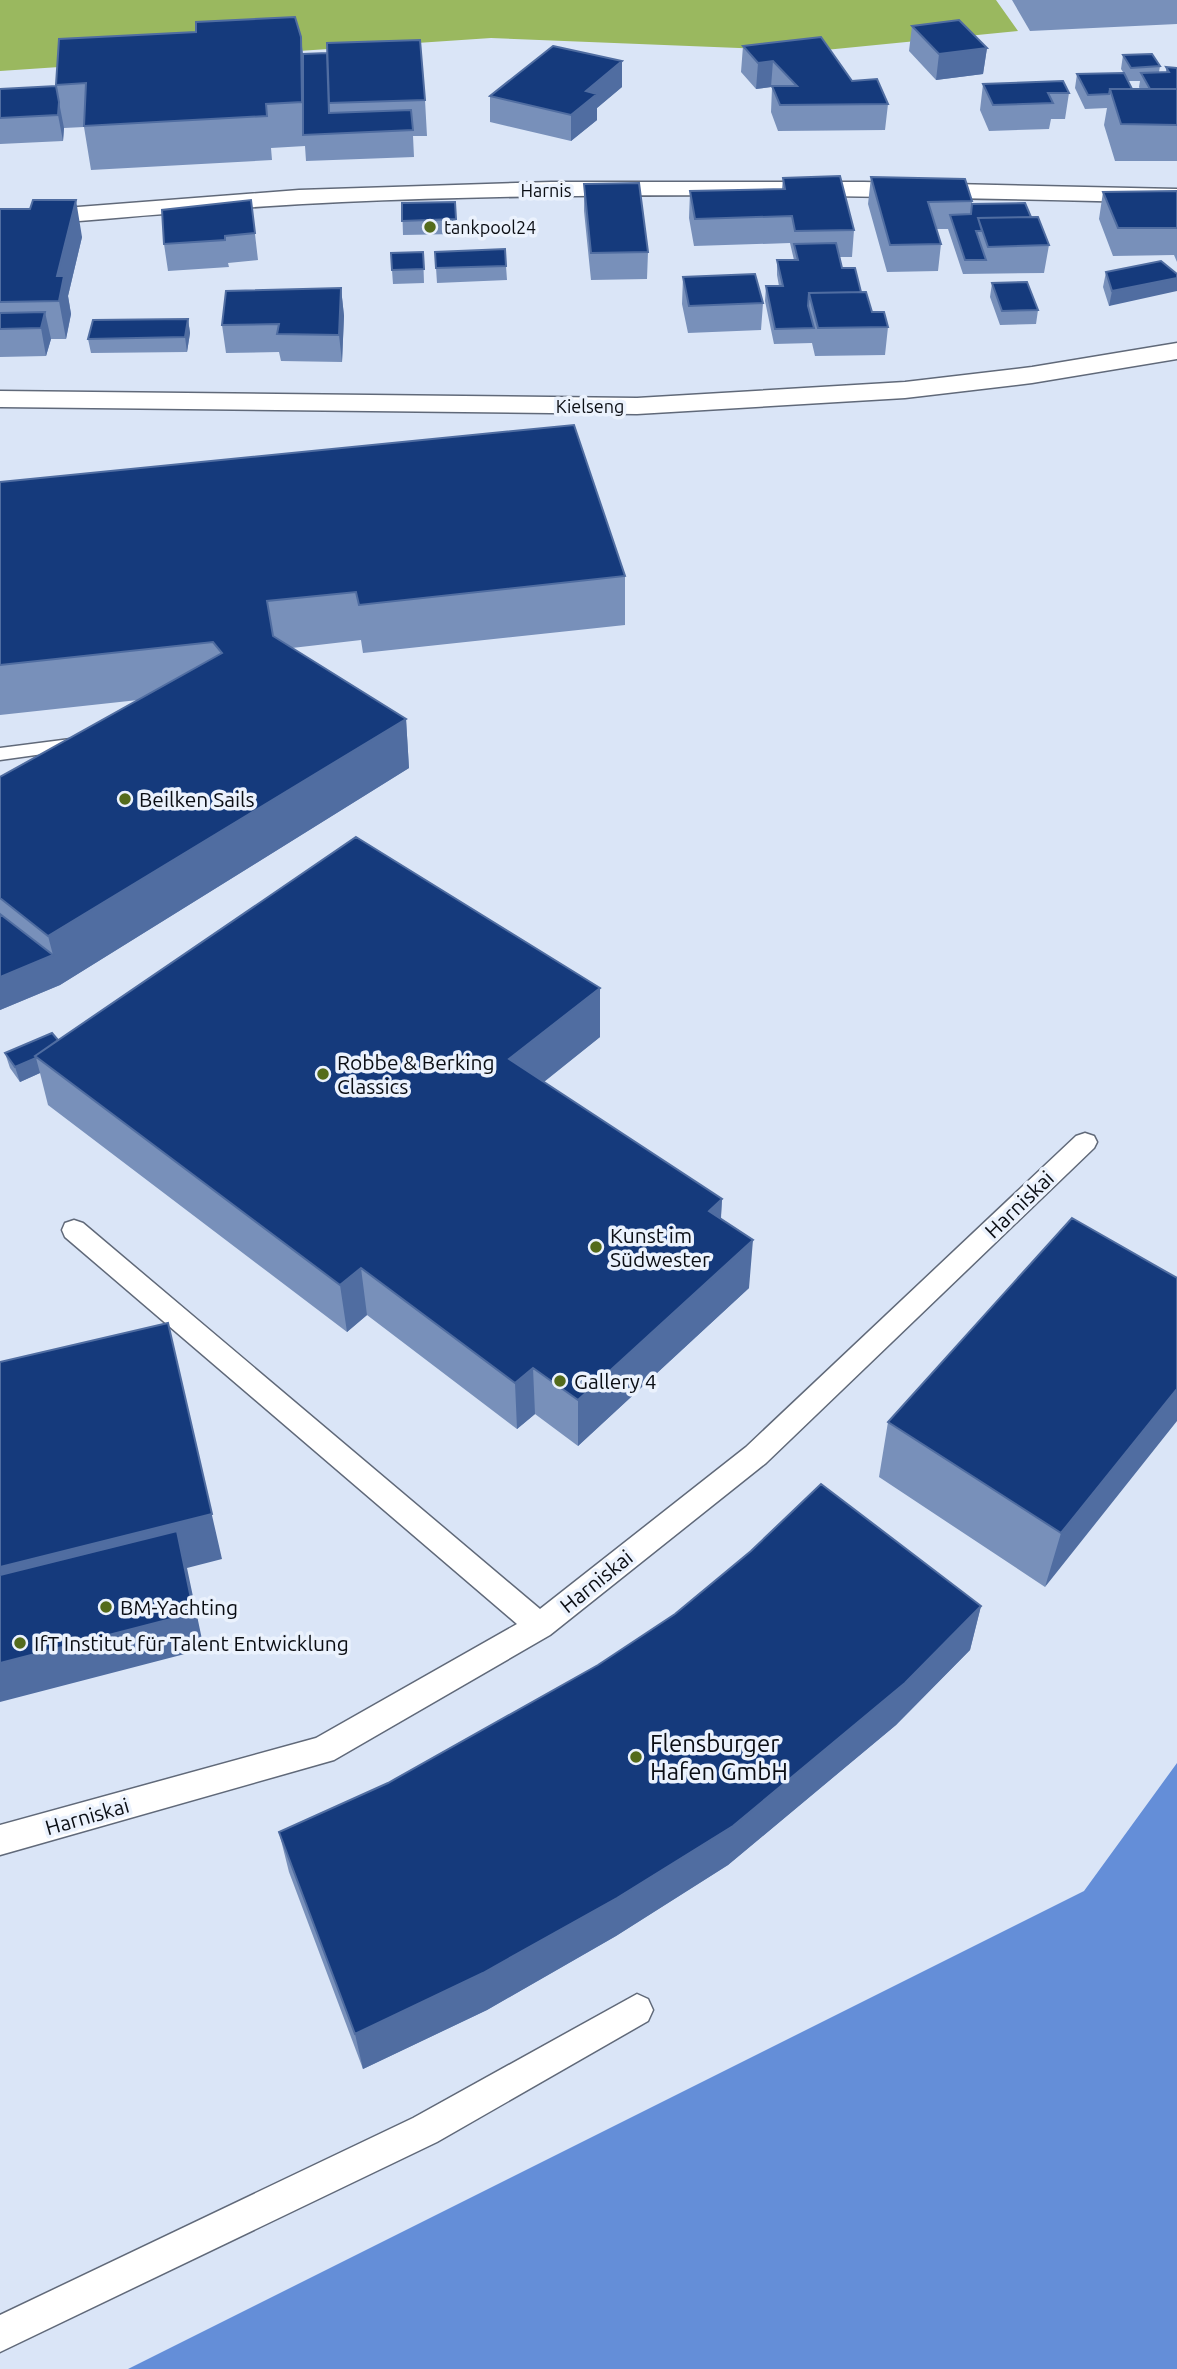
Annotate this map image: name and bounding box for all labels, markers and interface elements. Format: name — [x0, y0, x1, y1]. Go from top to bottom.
street label: Harnis — [520, 180, 572, 200]
place label: tankpool24 — [444, 217, 536, 237]
marker: tankpool24 — [422, 219, 438, 235]
street label: Kielseng — [556, 396, 624, 416]
place label: Beilken Sails — [139, 787, 255, 811]
marker: Beilken Sails — [117, 791, 133, 807]
place label: Robbe & Berking Classics — [337, 1050, 495, 1098]
marker: Robbe & Berking Classics — [315, 1066, 331, 1082]
street label: Harniskai — [980, 1165, 1058, 1243]
place label: Kunst im Südwester — [610, 1223, 710, 1271]
marker: Kunst im Südwester — [588, 1239, 604, 1255]
place label: Gallery 4 — [574, 1369, 657, 1393]
marker: Gallery 4 — [552, 1373, 568, 1389]
street label: Harniskai — [555, 1545, 637, 1617]
place label: BM-Yachting — [120, 1595, 238, 1619]
marker: BM-Yachting — [98, 1599, 114, 1615]
place label: IfT Institut für Talent Entwicklung — [34, 1631, 349, 1655]
marker: IfT Institut für Talent Entwicklung — [12, 1635, 28, 1651]
place label: Flensburger Hafen GmbH — [650, 1730, 788, 1785]
marker: Flensburger Hafen GmbH — [628, 1749, 644, 1765]
street label: Harniskai — [42, 1793, 132, 1839]

